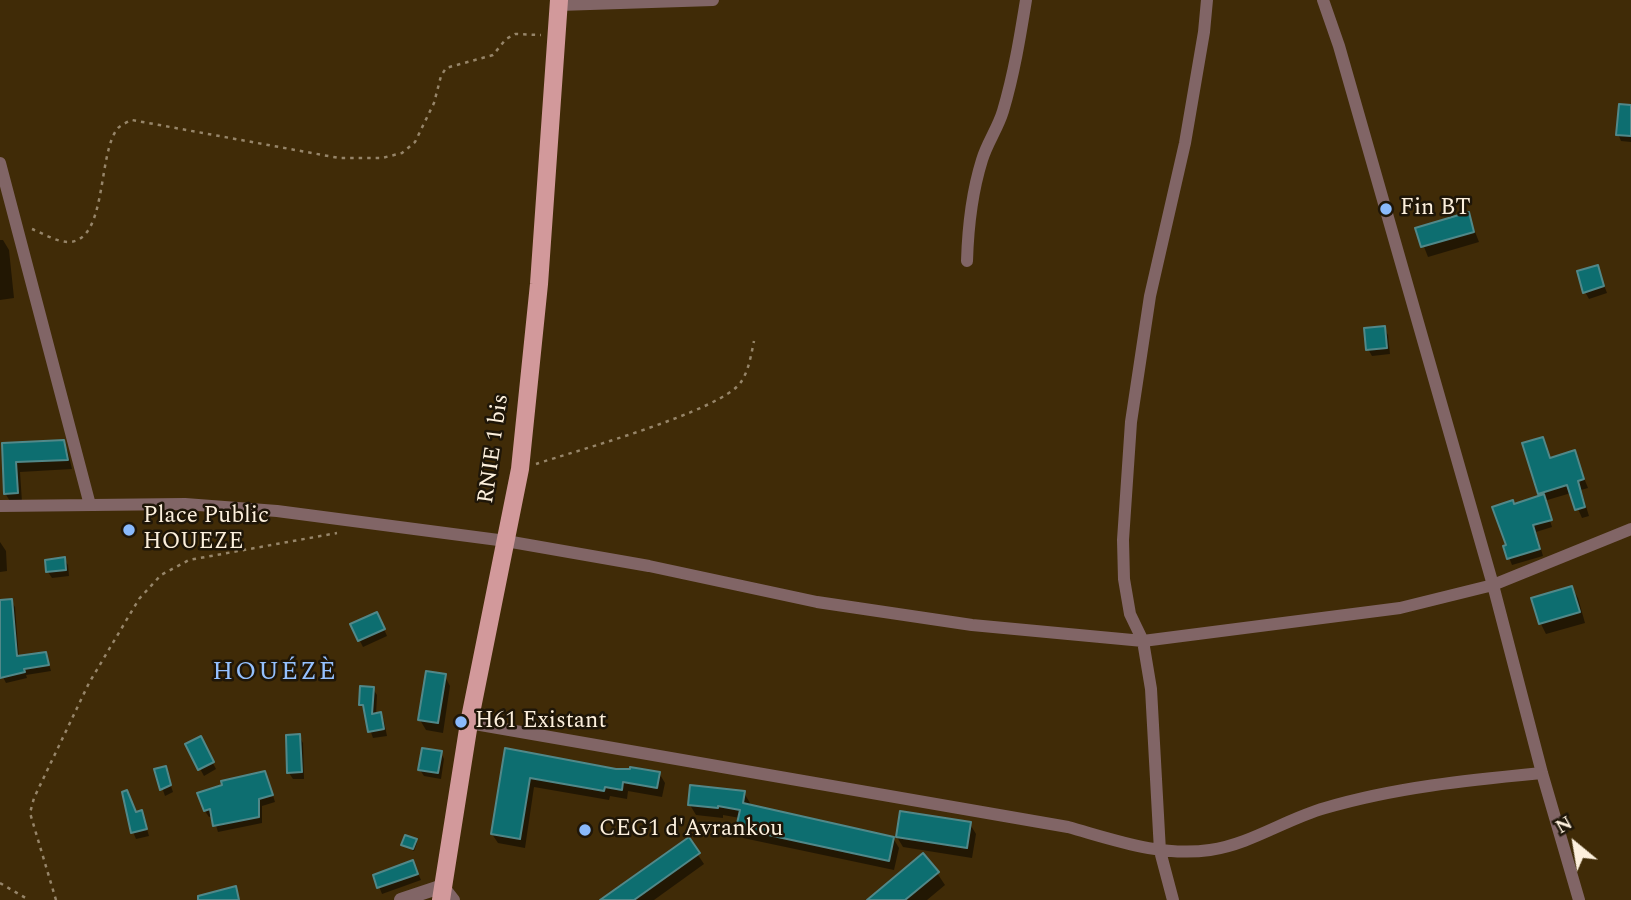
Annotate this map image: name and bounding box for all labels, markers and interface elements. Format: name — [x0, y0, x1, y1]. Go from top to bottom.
place label: Fin BT — [1400, 195, 1471, 223]
marker: Fin BT — [1378, 201, 1394, 217]
street label: RNIE 1 bis — [474, 392, 516, 506]
place label: Place Public HOUEZE — [143, 503, 269, 557]
marker: Place Public HOUEZE — [121, 522, 137, 538]
district label: HOUÉZÈ — [213, 658, 337, 690]
place label: H61 Existant — [475, 708, 607, 736]
marker: H61 Existant — [453, 714, 469, 730]
north arrow — [1540, 809, 1610, 879]
text: N — [1550, 809, 1578, 842]
place label: CEG1 d'Avrankou — [599, 816, 783, 844]
marker: CEG1 d'Avrankou — [577, 822, 593, 838]

